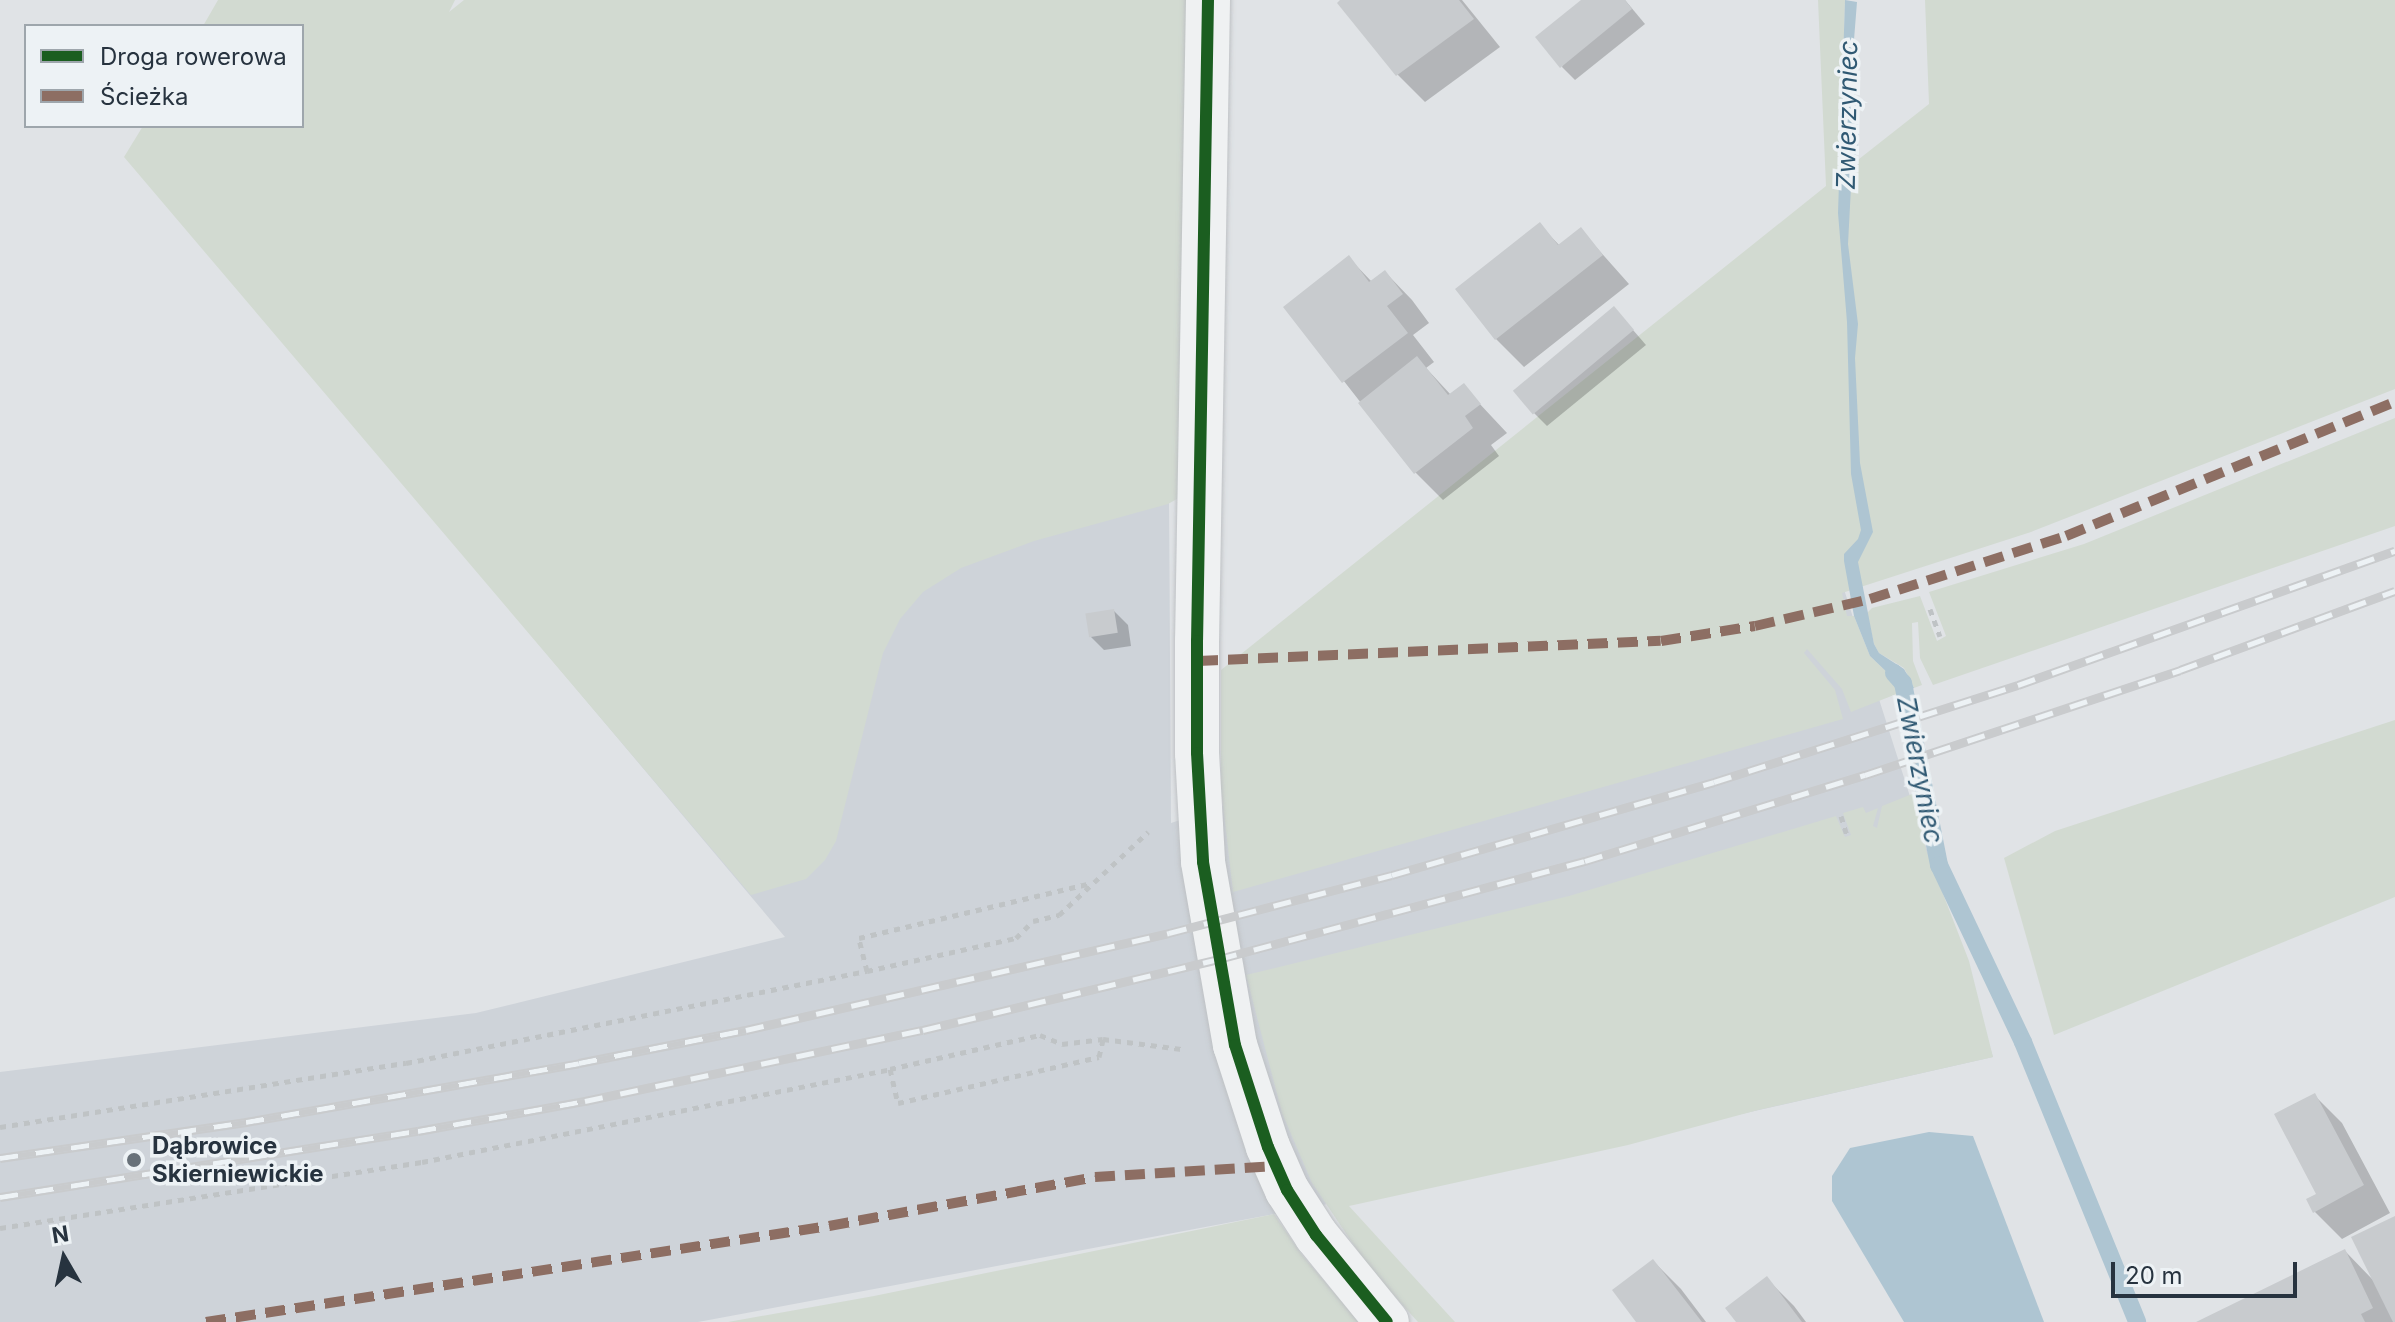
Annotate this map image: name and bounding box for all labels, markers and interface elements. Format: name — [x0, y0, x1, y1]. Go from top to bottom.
legend — [24, 24, 304, 128]
water label: Zwierzyniec — [1830, 40, 1864, 190]
text: Droga rowerowa — [100, 42, 287, 71]
text: Ścieżka — [100, 82, 188, 111]
water label: Zwierzyniec — [1890, 694, 1950, 846]
place label: Dąbrowice Skierniewickie — [152, 1132, 324, 1188]
marker: Dąbrowice Skierniewickie — [123, 1149, 145, 1171]
north arrow — [24, 1218, 104, 1298]
text: N — [50, 1220, 71, 1248]
scale bar — [2115, 1246, 2301, 1296]
text: 20 m — [2125, 1261, 2183, 1290]

